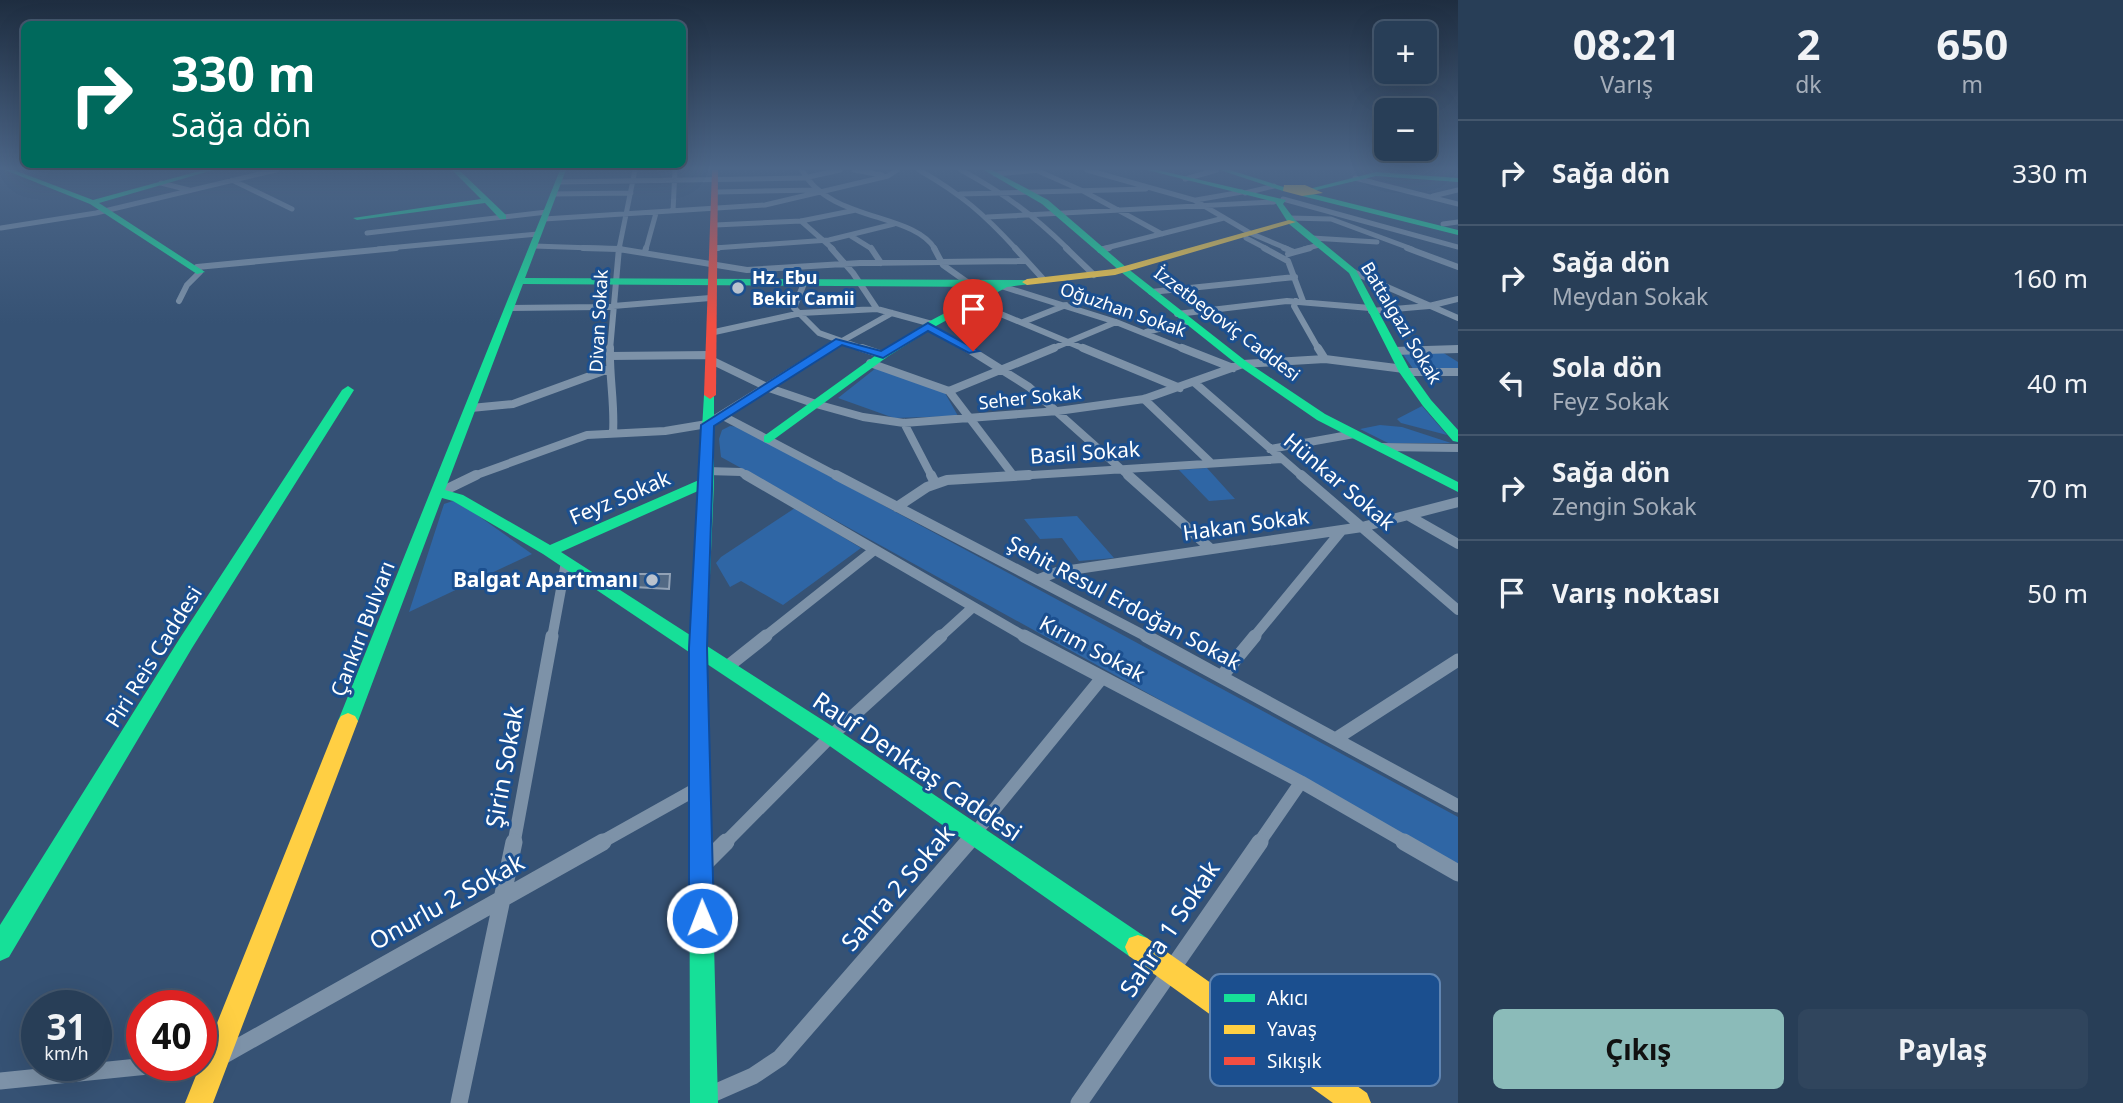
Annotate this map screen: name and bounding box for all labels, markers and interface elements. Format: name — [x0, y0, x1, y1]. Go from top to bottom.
text: 08:21 — [1573, 15, 1681, 72]
text: 2 — [1796, 15, 1820, 72]
text: 650 — [1936, 15, 2008, 72]
map controls — [1374, 21, 1437, 161]
button: + — [1374, 21, 1437, 84]
text: 330 m — [171, 40, 316, 106]
icon: right — [56, 49, 147, 140]
text: Varış — [1600, 68, 1653, 100]
text: dk — [1795, 68, 1822, 100]
text: m — [1962, 68, 1983, 100]
button: − — [1374, 98, 1437, 161]
text: Sağa dön — [171, 103, 311, 146]
icon: right — [1493, 154, 1531, 192]
text: Sağa dön — [1552, 155, 1670, 191]
text: 330 m — [2012, 155, 2088, 191]
text: Sağa dön — [1552, 244, 1670, 280]
street label: Battalgazi Sokak — [1356, 257, 1448, 388]
icon: right — [1493, 259, 1531, 297]
street label: İzzetbegoviç Caddesi — [1150, 260, 1305, 386]
text: 160 m — [2012, 260, 2088, 296]
place label: Hz. Ebu Bekir Camii — [752, 265, 855, 310]
street label: Divan Sokak — [583, 269, 613, 373]
street label: Oğuzhan Sokak — [1057, 276, 1190, 342]
pin — [943, 279, 1003, 351]
marker: Hz. Ebu Bekir Camii — [730, 280, 746, 296]
text: Meydan Sokak — [1552, 280, 1708, 312]
icon: arrive — [954, 290, 992, 328]
text: Sola dön — [1552, 349, 1662, 385]
icon: left — [1493, 364, 1531, 402]
text: 40 m — [2027, 365, 2088, 401]
street label: Seher Sokak — [977, 380, 1083, 414]
text: Feyz Sokak — [1552, 385, 1669, 417]
street label: Hünkar Sokak — [1278, 426, 1402, 537]
street label: Basil Sokak — [1029, 434, 1142, 470]
text: Sağa dön — [1552, 454, 1670, 490]
street label: Feyz Sokak — [565, 463, 675, 531]
icon: right — [1493, 469, 1531, 507]
text: 70 m — [2027, 470, 2088, 506]
text: Zengin Sokak — [1552, 490, 1697, 522]
street label: Hakan Sokak — [1181, 501, 1312, 547]
street label: Şehit Resul Erdoğan Sokak — [1003, 529, 1247, 676]
street label: Çankırı Bulvarı — [323, 557, 401, 700]
place label: Balgat Apartmanı — [453, 565, 638, 593]
marker: Balgat Apartmanı — [644, 572, 660, 588]
icon: arrive — [1493, 574, 1531, 612]
text: Varış noktası — [1552, 575, 1720, 611]
text: 50 m — [2027, 575, 2088, 611]
street label: Piri Reis Caddesi — [98, 580, 208, 732]
street label: Kırım Sokak — [1035, 609, 1151, 688]
street label: Rauf Denktaş Caddesi — [807, 683, 1029, 848]
street label: Şirin Sokak — [477, 703, 531, 830]
street label: Sahra 2 Sokak — [833, 817, 961, 957]
street label: Onurlu 2 Sokak — [363, 844, 530, 957]
street label: Sahra 1 Sokak — [1111, 854, 1227, 1003]
position arrow — [665, 881, 739, 955]
legend — [1210, 974, 1440, 1086]
text: Akıcı — [1267, 985, 1308, 1011]
speed limit sign: 40 — [126, 990, 217, 1081]
text: 31 — [46, 1003, 87, 1050]
button: Çıkış — [1493, 1009, 1784, 1089]
button: Paylaş — [1798, 1009, 2088, 1089]
text: Yavaş — [1267, 1016, 1317, 1042]
text: km/h — [44, 1041, 89, 1065]
text: Sıkışık — [1267, 1048, 1322, 1074]

